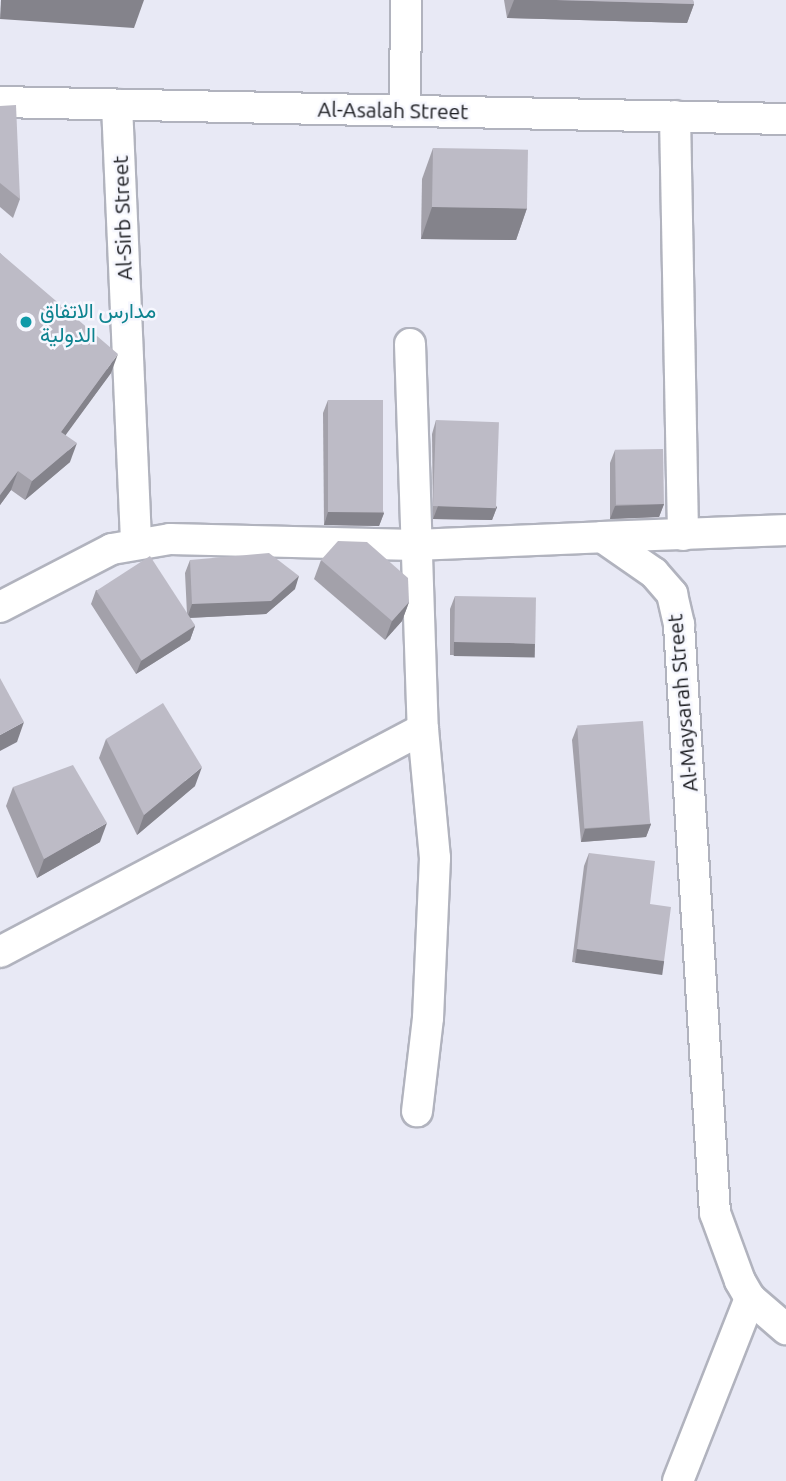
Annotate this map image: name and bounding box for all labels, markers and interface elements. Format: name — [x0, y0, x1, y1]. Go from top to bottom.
street label: Al-Asalah Street — [317, 96, 469, 124]
street label: Al-Sirb Street — [107, 155, 137, 281]
place label: مدارس الاتفاق الدولية — [40, 297, 156, 347]
marker: مدارس الاتفاق الدولية — [18, 314, 34, 330]
street label: Al-Maysarah Street — [662, 613, 702, 793]

